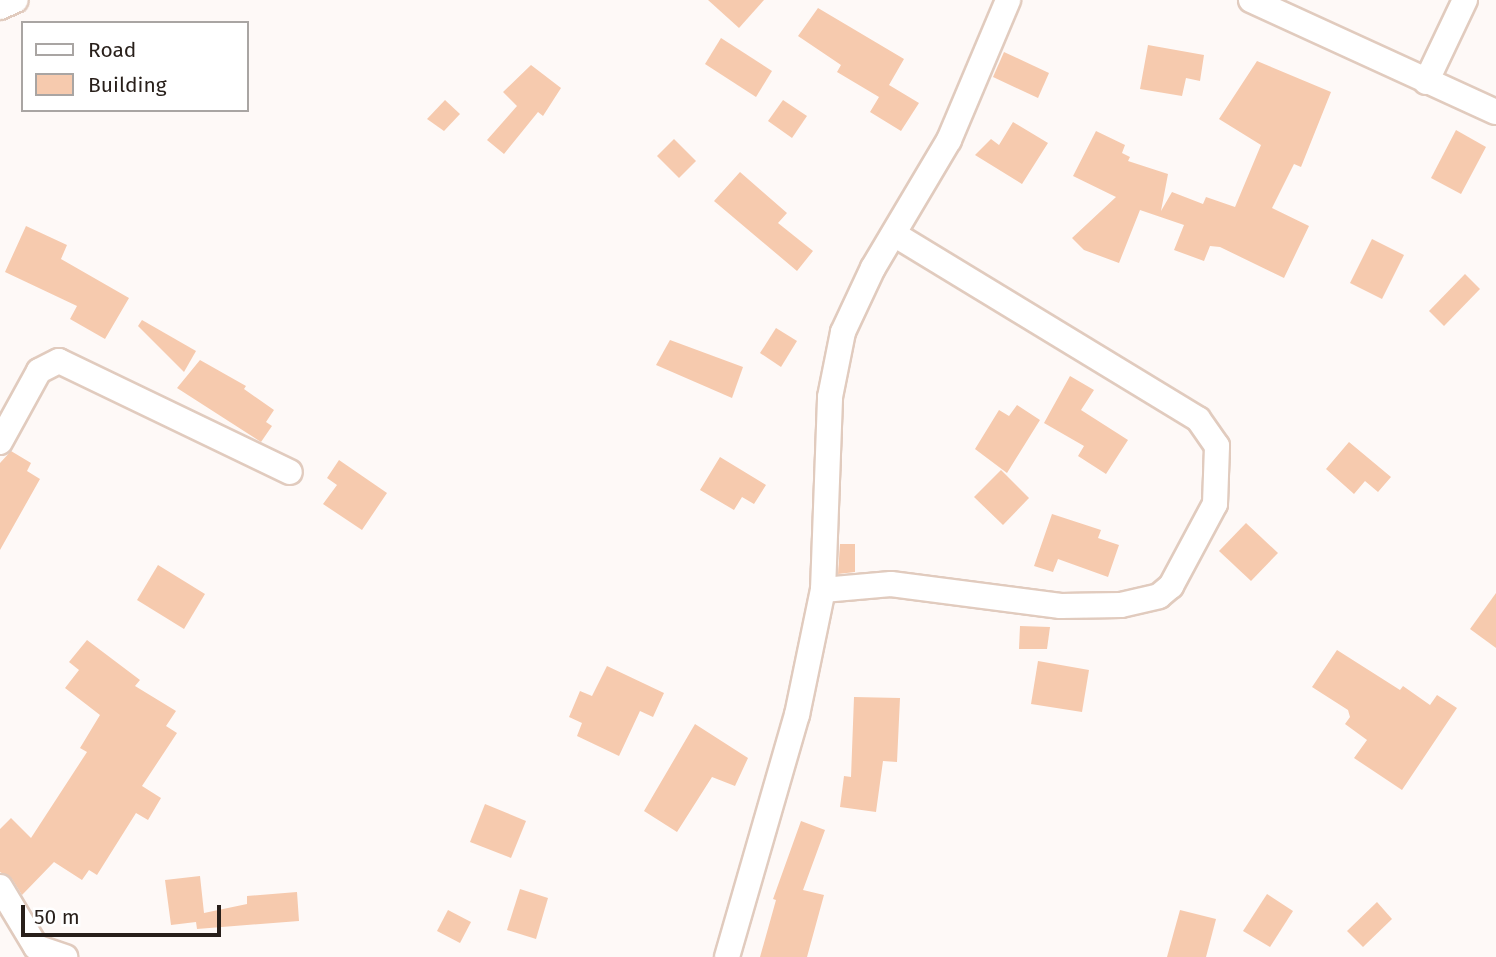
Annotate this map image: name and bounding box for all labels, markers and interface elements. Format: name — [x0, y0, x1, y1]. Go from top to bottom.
legend — [21, 21, 248, 112]
text: Road — [88, 37, 136, 63]
text: Building — [88, 72, 167, 98]
scale bar — [24, 890, 224, 934]
text: 50 m — [34, 904, 80, 930]

